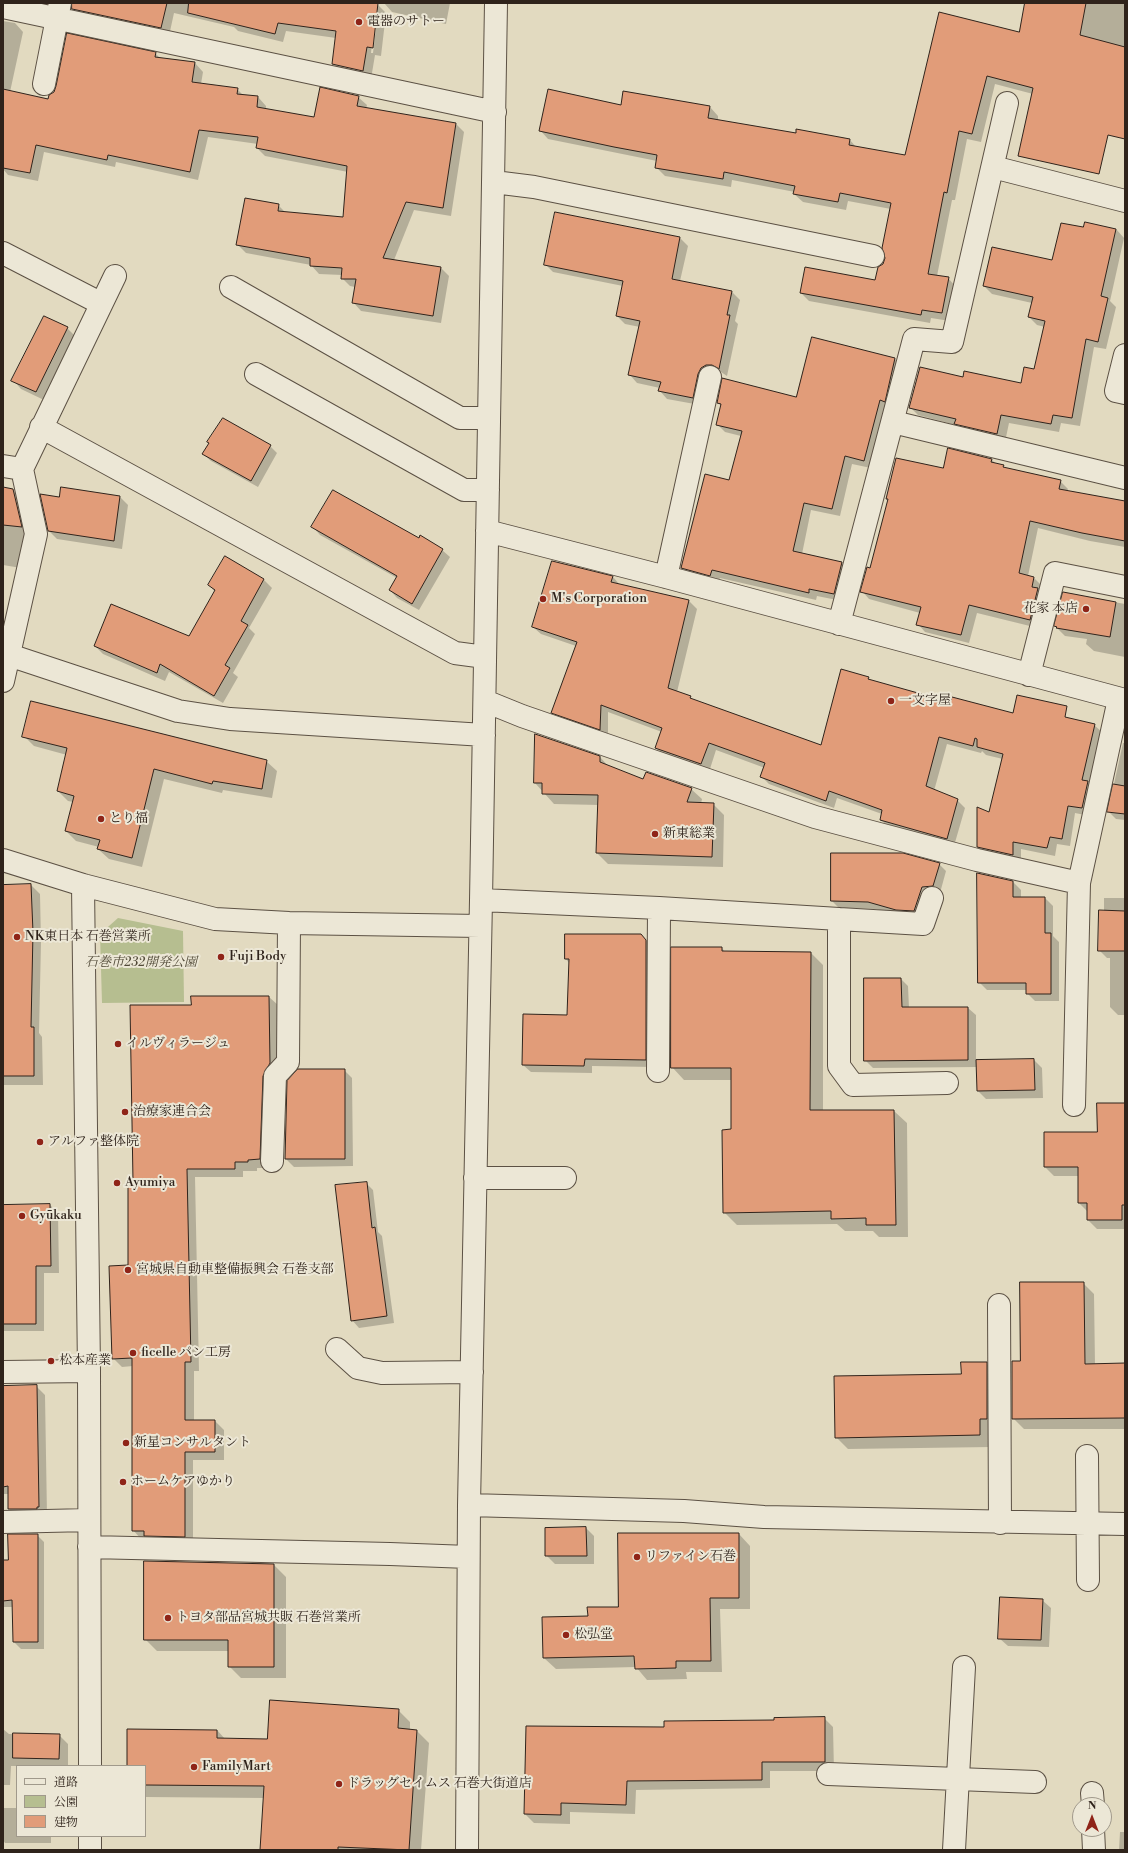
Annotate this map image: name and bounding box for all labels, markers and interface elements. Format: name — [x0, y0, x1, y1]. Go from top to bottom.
place label: 電器のサトー — [367, 14, 445, 30]
marker: 電器のサトー — [354, 17, 364, 27]
place label: M's Corporation — [551, 591, 647, 607]
marker: M's Corporation — [538, 594, 548, 604]
place label: 花家 本店 — [1023, 601, 1078, 617]
marker: 花家 本店 — [1081, 604, 1091, 614]
place label: 一文字屋 — [899, 693, 951, 709]
marker: 一文字屋 — [886, 696, 896, 706]
place label: とり福 — [109, 811, 148, 827]
marker: とり福 — [96, 814, 106, 824]
place label: 新東総業 — [663, 826, 715, 842]
marker: 新東総業 — [650, 829, 660, 839]
place label: NK東日本 石巻営業所 — [25, 929, 151, 945]
marker: NK東日本 石巻営業所 — [12, 932, 22, 942]
place label: Fuji Body — [229, 949, 286, 965]
marker: Fuji Body — [216, 952, 226, 962]
park label: 石巻市232開発公園 — [85, 955, 197, 971]
place label: イルヴィラージュ — [126, 1036, 230, 1052]
marker: イルヴィラージュ — [113, 1039, 123, 1049]
place label: 治療家連合会 — [133, 1104, 211, 1120]
marker: 治療家連合会 — [120, 1107, 130, 1117]
place label: アルファ整体院 — [48, 1134, 139, 1150]
marker: アルファ整体院 — [35, 1137, 45, 1147]
place label: Ayumiya — [125, 1175, 175, 1191]
marker: Ayumiya — [112, 1178, 122, 1188]
place label: Gyūkaku — [30, 1208, 82, 1224]
marker: Gyūkaku — [17, 1211, 27, 1221]
place label: 宮城県自動車整備振興会 石巻支部 — [136, 1262, 334, 1278]
marker: 宮城県自動車整備振興会 石巻支部 — [123, 1265, 133, 1275]
place label: ficelle パン工房 — [141, 1345, 231, 1361]
marker: ficelle パン工房 — [128, 1348, 138, 1358]
place label: 松本産業 — [59, 1353, 111, 1369]
marker: 松本産業 — [46, 1356, 56, 1366]
place label: 新星コンサルタント — [134, 1435, 251, 1451]
marker: 新星コンサルタント — [121, 1438, 131, 1448]
place label: ホームケアゆかり — [131, 1474, 235, 1490]
marker: ホームケアゆかり — [118, 1477, 128, 1487]
place label: リファイン石巻 — [645, 1549, 736, 1565]
marker: リファイン石巻 — [632, 1552, 642, 1562]
place label: トヨタ部品宮城共販 石巻営業所 — [176, 1610, 361, 1626]
marker: トヨタ部品宮城共販 石巻営業所 — [163, 1613, 173, 1623]
place label: 松弘堂 — [574, 1627, 613, 1643]
marker: 松弘堂 — [561, 1630, 571, 1640]
place label: FamilyMart — [202, 1759, 271, 1775]
marker: FamilyMart — [189, 1762, 199, 1772]
legend — [16, 1765, 146, 1837]
text: 道路 — [54, 1775, 78, 1790]
place label: ドラッグセイムス 石巻大街道店 — [347, 1776, 532, 1792]
marker: ドラッグセイムス 石巻大街道店 — [334, 1779, 344, 1789]
text: 公園 — [54, 1795, 78, 1810]
north arrow — [1072, 1797, 1112, 1837]
text: N — [1088, 1799, 1096, 1813]
text: 建物 — [54, 1815, 78, 1830]

